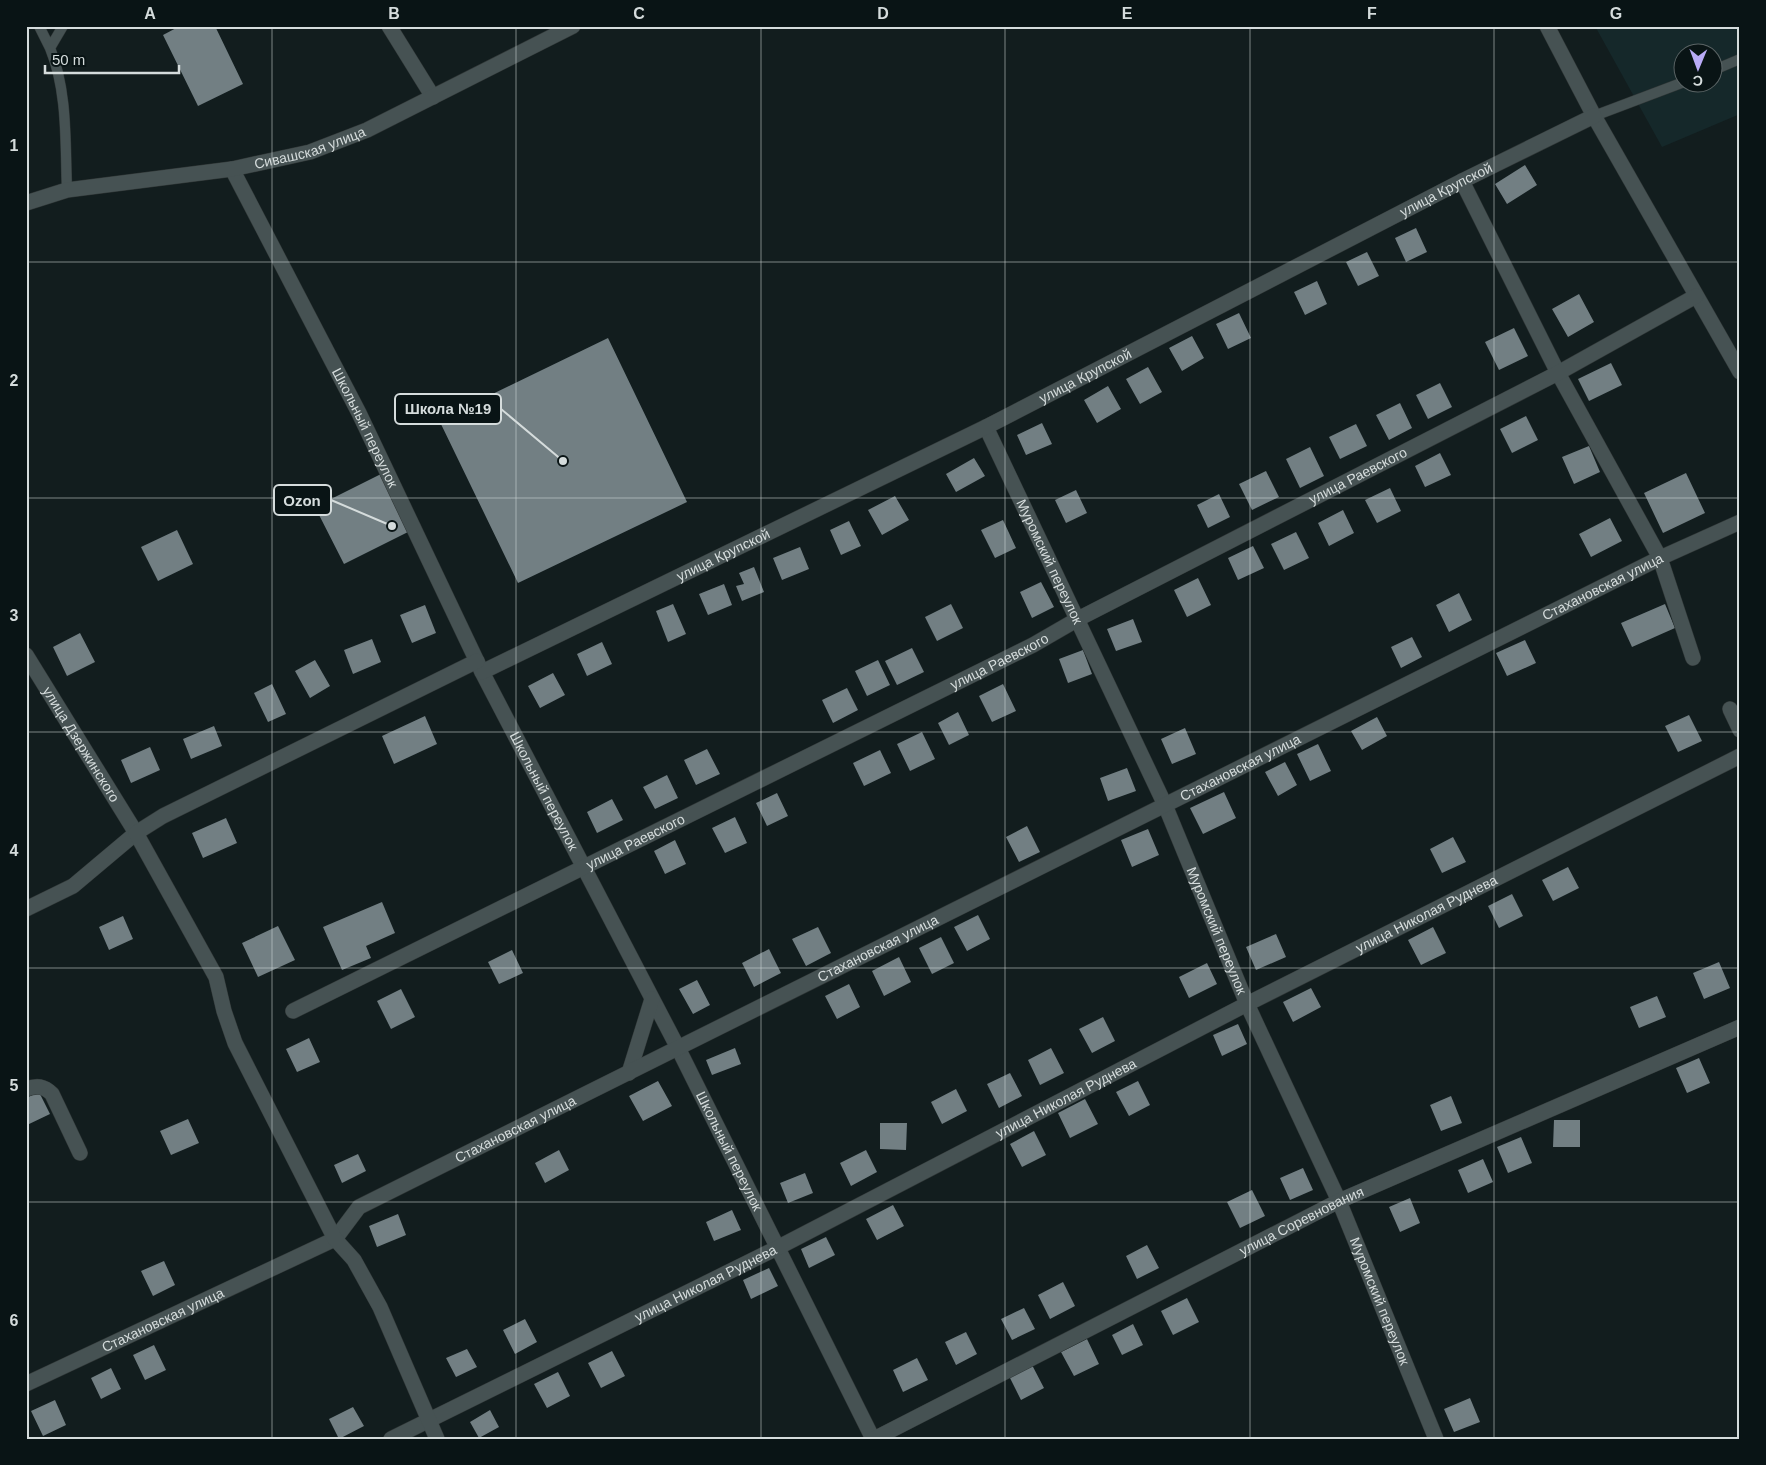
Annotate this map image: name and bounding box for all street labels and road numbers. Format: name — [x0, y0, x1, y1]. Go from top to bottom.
street label: Сивашская улица — [253, 123, 368, 172]
street label: улица Крупской — [1397, 159, 1495, 220]
street label: улица Крупской — [1036, 345, 1134, 406]
street label: Школьный переулок — [329, 365, 402, 491]
street label: улица Раевского — [1306, 444, 1410, 507]
street label: Муромский переулок — [1013, 497, 1087, 627]
street label: улица Крупской — [674, 525, 772, 584]
street label: Стахановская улица — [1540, 550, 1666, 623]
street label: улица Раевского — [947, 630, 1051, 693]
street label: улица Дзержинского — [39, 684, 123, 805]
street label: Школьный переулок — [507, 729, 582, 854]
street label: Стахановская улица — [1177, 731, 1303, 804]
street label: улица Раевского — [584, 810, 687, 873]
street label: Муромский переулок — [1183, 864, 1250, 997]
street label: улица Николая Руднева — [1353, 871, 1500, 956]
street label: Стахановская улица — [815, 911, 941, 985]
street label: улица Николая Руднева — [993, 1055, 1139, 1141]
street label: Школьный переулок — [693, 1089, 766, 1214]
street label: Стахановская улица — [452, 1092, 579, 1166]
street label: улица Соревнования — [1237, 1183, 1366, 1259]
street label: Муромский переулок — [1347, 1235, 1413, 1368]
street label: улица Николая Руднева — [632, 1241, 779, 1325]
street label: Стахановская улица — [99, 1284, 226, 1355]

